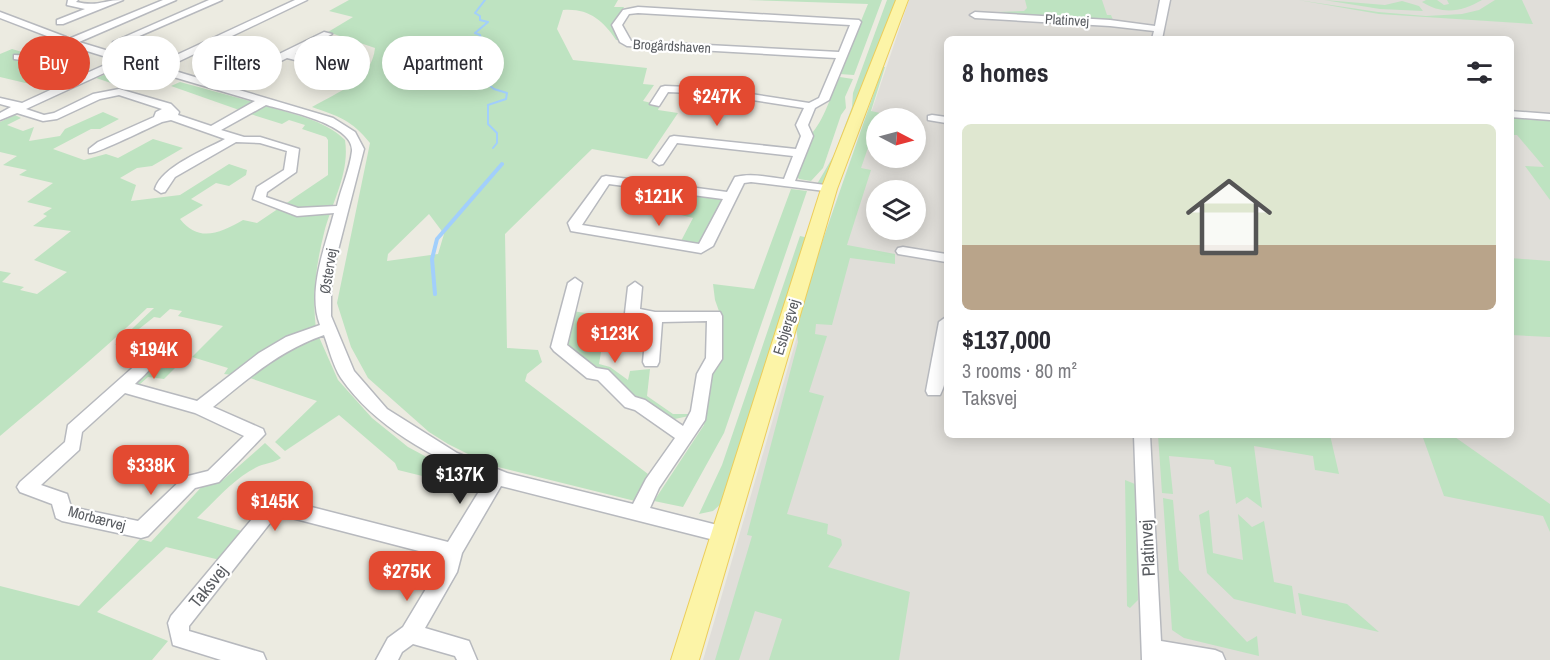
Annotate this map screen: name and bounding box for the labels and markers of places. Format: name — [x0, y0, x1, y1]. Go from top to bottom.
pin: $247K — [675, 76, 759, 127]
pin: $121K — [617, 176, 701, 227]
pin: $123K — [573, 313, 657, 364]
pin: $194K — [112, 329, 196, 380]
pin: $338K — [109, 445, 193, 496]
pin: $137K — [418, 454, 502, 505]
pin: $145K — [233, 481, 317, 532]
pin: $275K — [365, 551, 449, 602]

